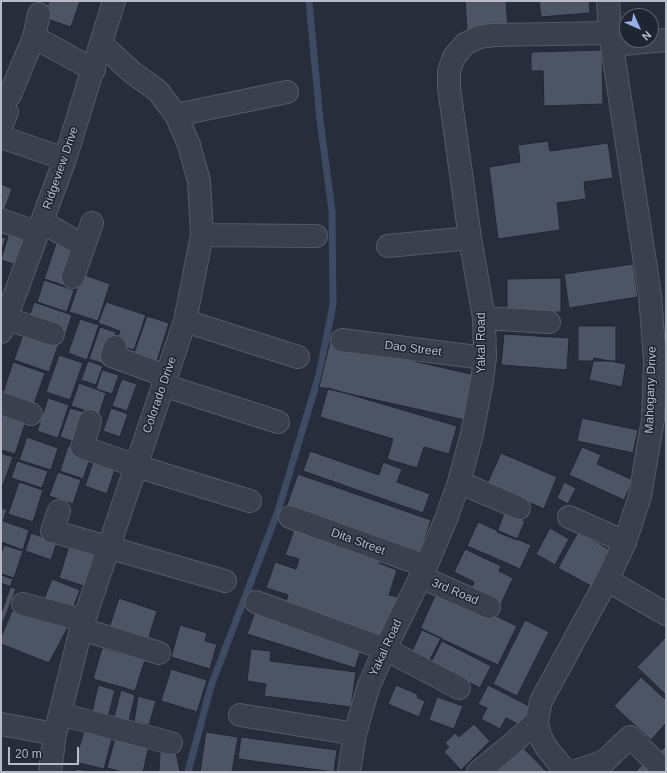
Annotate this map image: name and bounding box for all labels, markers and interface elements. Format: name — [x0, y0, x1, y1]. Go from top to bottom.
north arrow — [619, 8, 659, 48]
text: N — [640, 29, 654, 43]
street label: Ridgeview Drive — [40, 125, 82, 211]
street label: Yakal Road — [475, 312, 489, 374]
street label: Dao Street — [384, 338, 442, 360]
street label: Mahogany Drive — [642, 346, 660, 434]
street label: Colorado Drive — [140, 355, 180, 435]
street label: Dita Street — [329, 526, 387, 558]
street label: 3rd Road — [429, 576, 481, 608]
street label: Yakal Road — [367, 617, 405, 679]
scale bar — [10, 739, 81, 765]
text: 20 m — [15, 747, 42, 761]

